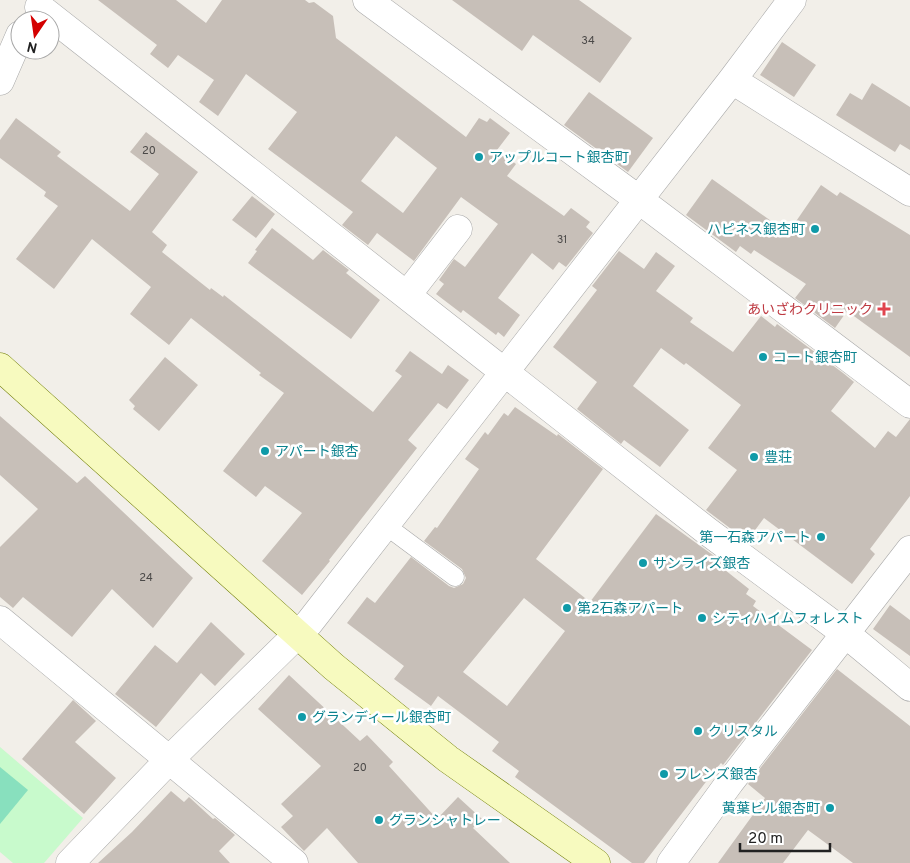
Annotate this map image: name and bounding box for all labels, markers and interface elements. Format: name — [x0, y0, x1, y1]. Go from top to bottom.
north arrow — [10, 10, 60, 60]
house number: 34 — [581, 34, 595, 48]
text: N — [26, 37, 39, 56]
house number: 20 — [142, 144, 156, 158]
place label: アップルコート銀杏町 — [489, 150, 629, 167]
marker: アップルコート銀杏町 — [473, 151, 485, 163]
place label: ハピネス銀杏町 — [707, 222, 805, 239]
marker: ハピネス銀杏町 — [809, 223, 821, 235]
house number: 31 — [557, 233, 567, 247]
place label: あいざわクリニック — [747, 301, 873, 319]
marker: あいざわクリニック — [877, 302, 891, 316]
place label: コート銀杏町 — [773, 350, 857, 367]
marker: コート銀杏町 — [757, 351, 769, 363]
place label: アパート銀杏 — [275, 444, 359, 461]
marker: アパート銀杏 — [259, 445, 271, 457]
place label: 豊荘 — [764, 450, 792, 467]
marker: 豊荘 — [748, 451, 760, 463]
place label: 第一石森アパート — [699, 529, 811, 547]
marker: 第一石森アパート — [815, 531, 827, 543]
place label: サンライズ銀杏 — [653, 555, 751, 573]
marker: サンライズ銀杏 — [637, 557, 649, 569]
house number: 24 — [139, 571, 153, 585]
place label: 第2石森アパート — [577, 600, 683, 618]
marker: 第2石森アパート — [561, 602, 573, 614]
place label: シティハイムフォレスト — [712, 611, 864, 628]
marker: シティハイムフォレスト — [696, 612, 708, 624]
place label: グランディール銀杏町 — [312, 710, 451, 727]
marker: グランディール銀杏町 — [296, 711, 308, 723]
place label: クリスタル — [708, 724, 778, 741]
marker: クリスタル — [692, 725, 704, 737]
house number: 20 — [353, 761, 367, 775]
place label: フレンズ銀杏 — [674, 766, 758, 784]
marker: フレンズ銀杏 — [658, 768, 670, 780]
place label: 黄葉ビル銀杏町 — [722, 801, 820, 818]
marker: 黄葉ビル銀杏町 — [824, 802, 836, 814]
place label: グランシャトレー — [389, 813, 501, 830]
marker: グランシャトレー — [373, 814, 385, 826]
scale bar — [740, 820, 830, 852]
text: 20 m — [748, 830, 783, 849]

